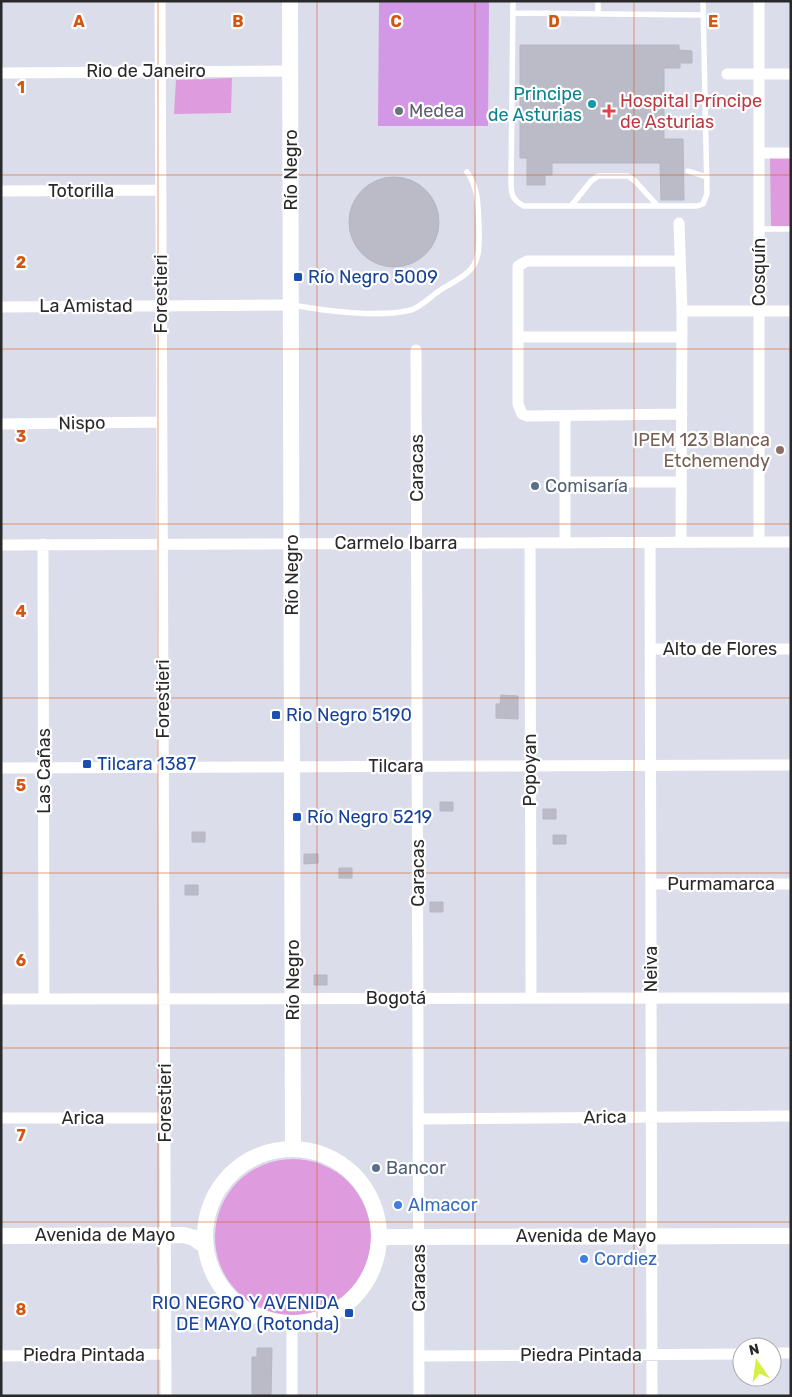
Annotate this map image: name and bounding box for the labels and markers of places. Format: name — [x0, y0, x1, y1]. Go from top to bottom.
place label: Principe de Asturias — [488, 83, 582, 126]
place label: Hospital Príncipe de Asturias — [620, 90, 762, 133]
marker: Principe de Asturias — [586, 98, 598, 110]
place label: Medea — [409, 100, 464, 122]
marker: Hospital Príncipe de Asturias — [602, 104, 616, 118]
marker: Medea — [393, 105, 405, 117]
place label: Río Negro 5009 — [308, 266, 438, 288]
marker: Río Negro 5009 — [292, 271, 304, 283]
place label: IPEM 123 Blanca Etchemendy — [633, 429, 770, 472]
marker: IPEM 123 Blanca Etchemendy — [774, 444, 786, 456]
place label: Comisaría — [545, 475, 628, 497]
marker: Comisaría — [529, 480, 541, 492]
place label: Rio Negro 5190 — [286, 704, 412, 726]
marker: Rio Negro 5190 — [270, 709, 282, 721]
place label: Tilcara 1387 — [97, 753, 196, 775]
marker: Tilcara 1387 — [81, 758, 93, 770]
place label: Río Negro 5219 — [307, 806, 432, 828]
marker: Río Negro 5219 — [291, 811, 303, 823]
place label: Bancor — [386, 1157, 446, 1179]
marker: Bancor — [370, 1162, 382, 1174]
place label: Almacor — [408, 1194, 478, 1216]
marker: Almacor — [392, 1199, 404, 1211]
place label: Cordiez — [594, 1248, 657, 1270]
marker: Cordiez — [578, 1253, 590, 1265]
place label: RIO NEGRO Y AVENIDA DE MAYO (Rotonda) — [152, 1292, 339, 1335]
marker: RIO NEGRO Y AVENIDA DE MAYO (Rotonda) — [343, 1307, 355, 1319]

